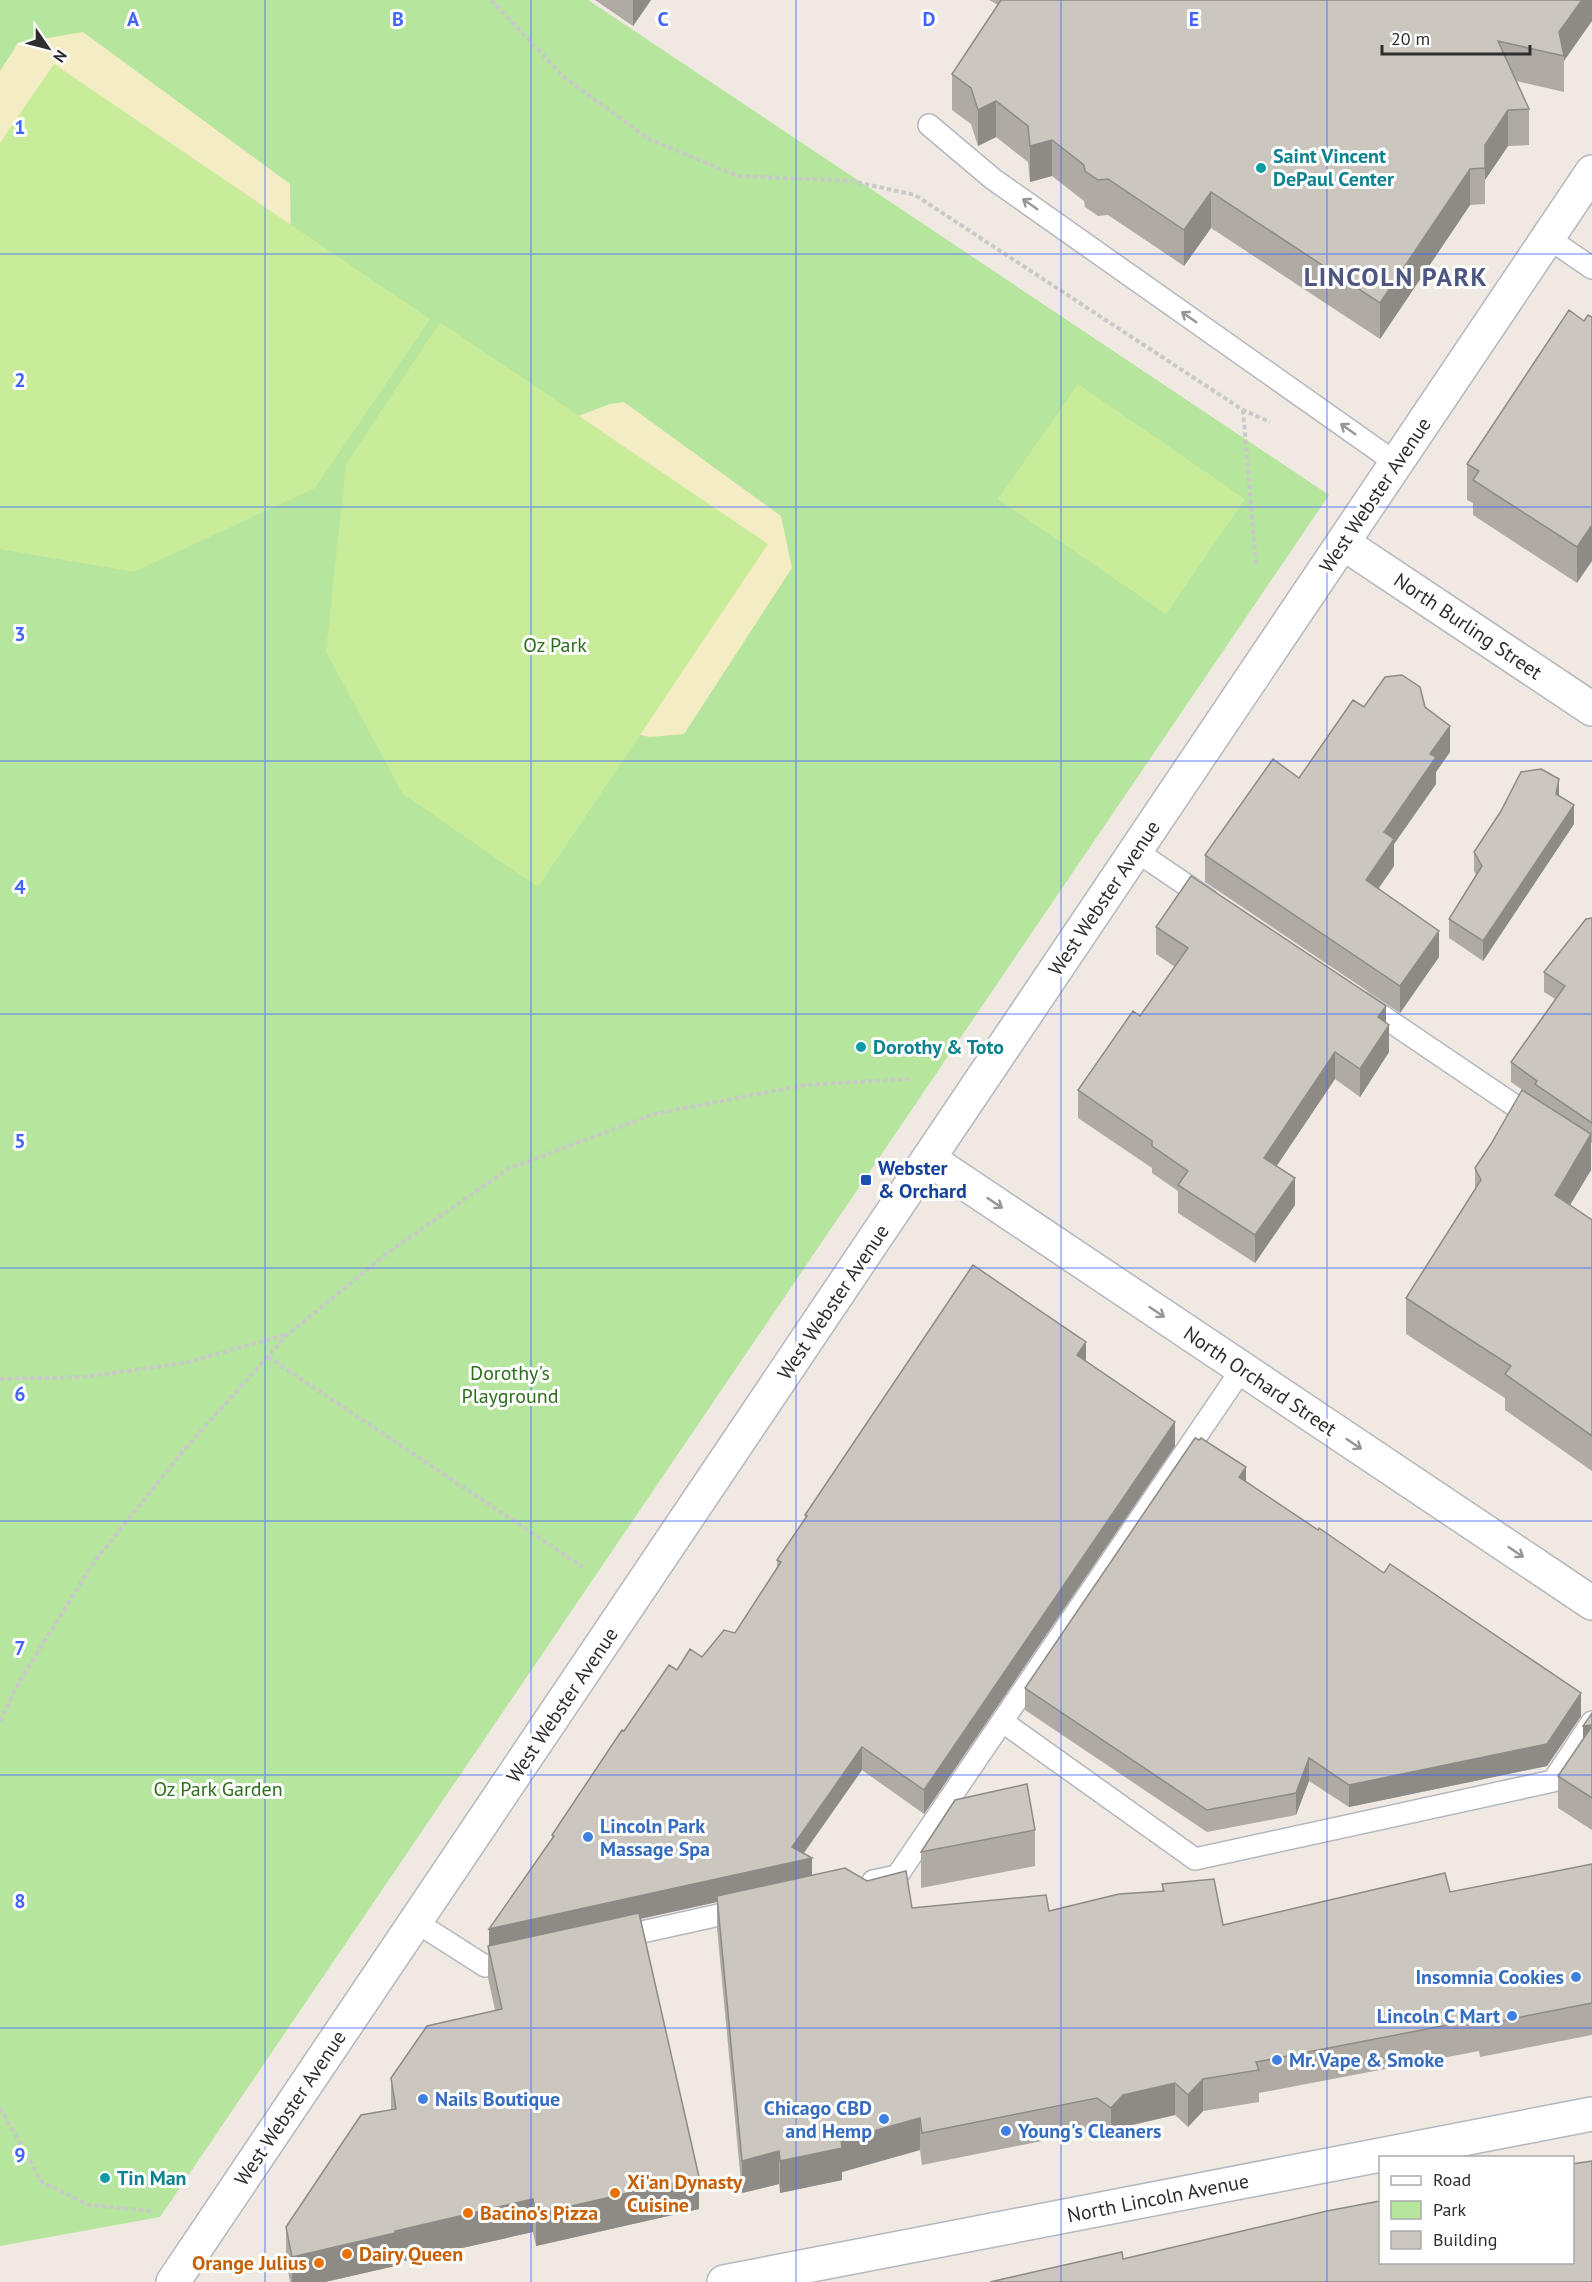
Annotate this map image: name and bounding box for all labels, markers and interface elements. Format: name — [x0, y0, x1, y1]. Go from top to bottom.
text: A — [127, 6, 140, 32]
text: B — [392, 6, 404, 32]
text: C — [657, 6, 669, 32]
text: D — [923, 6, 936, 32]
text: E — [1189, 6, 1199, 32]
north arrow — [18, 18, 78, 78]
scale bar — [1382, 18, 1530, 56]
text: 20 m — [1391, 27, 1430, 50]
text: N — [49, 47, 71, 67]
text: 1 — [14, 114, 26, 140]
place label: Saint Vincent DePaul Center — [1273, 143, 1394, 192]
marker: Saint Vincent DePaul Center — [1254, 161, 1268, 175]
one-way arrow — [1022, 198, 1038, 210]
district label: LINCOLN PARK — [1304, 260, 1488, 293]
one-way arrow — [1181, 311, 1198, 323]
text: 2 — [14, 367, 26, 393]
street label: West Webster Avenue — [1313, 412, 1437, 578]
one-way arrow — [1341, 423, 1357, 436]
street label: North Burling Street — [1389, 567, 1547, 685]
text: 3 — [14, 621, 26, 647]
park label: Oz Park — [523, 632, 587, 658]
street label: West Webster Avenue — [1042, 815, 1166, 981]
text: 4 — [14, 874, 26, 900]
place label: Dorothy & Toto — [873, 1034, 1004, 1060]
marker: Dorothy & Toto — [854, 1040, 868, 1054]
text: 5 — [14, 1128, 26, 1154]
place label: Webster & Orchard — [878, 1155, 967, 1204]
marker: Webster & Orchard — [859, 1173, 873, 1187]
one-way arrow — [986, 1197, 1003, 1209]
street label: West Webster Avenue — [771, 1219, 895, 1385]
one-way arrow — [1148, 1306, 1165, 1318]
street label: North Orchard Street — [1179, 1320, 1342, 1442]
park label: Dorothy's Playground — [462, 1360, 558, 1409]
text: 6 — [14, 1381, 26, 1407]
one-way arrow — [1345, 1438, 1362, 1450]
one-way arrow — [1507, 1546, 1524, 1559]
street label: West Webster Avenue — [500, 1622, 624, 1788]
text: 7 — [14, 1635, 26, 1661]
park label: Oz Park Garden — [153, 1776, 283, 1802]
place label: Lincoln Park Massage Spa — [600, 1813, 710, 1862]
marker: Lincoln Park Massage Spa — [581, 1830, 595, 1844]
text: 8 — [14, 1888, 26, 1914]
place label: Insomnia Cookies — [1415, 1964, 1564, 1990]
marker: Insomnia Cookies — [1569, 1970, 1583, 1984]
place label: Lincoln C Mart — [1377, 2003, 1500, 2029]
marker: Lincoln C Mart — [1505, 2009, 1519, 2023]
street label: West Webster Avenue — [228, 2025, 352, 2191]
place label: Mr. Vape & Smoke — [1289, 2047, 1444, 2073]
marker: Mr. Vape & Smoke — [1270, 2053, 1284, 2067]
place label: Nails Boutique — [435, 2086, 560, 2112]
marker: Nails Boutique — [416, 2092, 430, 2106]
place label: Chicago CBD and Hemp — [764, 2095, 872, 2144]
marker: Chicago CBD and Hemp — [877, 2112, 891, 2126]
place label: Young's Cleaners — [1017, 2118, 1161, 2144]
marker: Young's Cleaners — [999, 2124, 1013, 2138]
text: 9 — [14, 2142, 26, 2168]
legend — [1379, 2156, 1574, 2264]
place label: Tin Man — [117, 2165, 187, 2191]
street label: North Lincoln Avenue — [1065, 2168, 1251, 2228]
text: Road — [1433, 2168, 1471, 2191]
place label: Xi'an Dynasty Cuisine — [627, 2169, 743, 2218]
marker: Tin Man — [98, 2171, 112, 2185]
marker: Xi'an Dynasty Cuisine — [608, 2186, 622, 2200]
text: Park — [1433, 2198, 1466, 2221]
place label: Bacino's Pizza — [480, 2200, 598, 2226]
marker: Bacino's Pizza — [461, 2206, 475, 2220]
text: Building — [1433, 2228, 1497, 2251]
place label: Dairy Queen — [359, 2241, 463, 2267]
marker: Dairy Queen — [340, 2247, 354, 2261]
place label: Orange Julius — [192, 2250, 307, 2276]
marker: Orange Julius — [312, 2256, 326, 2270]

